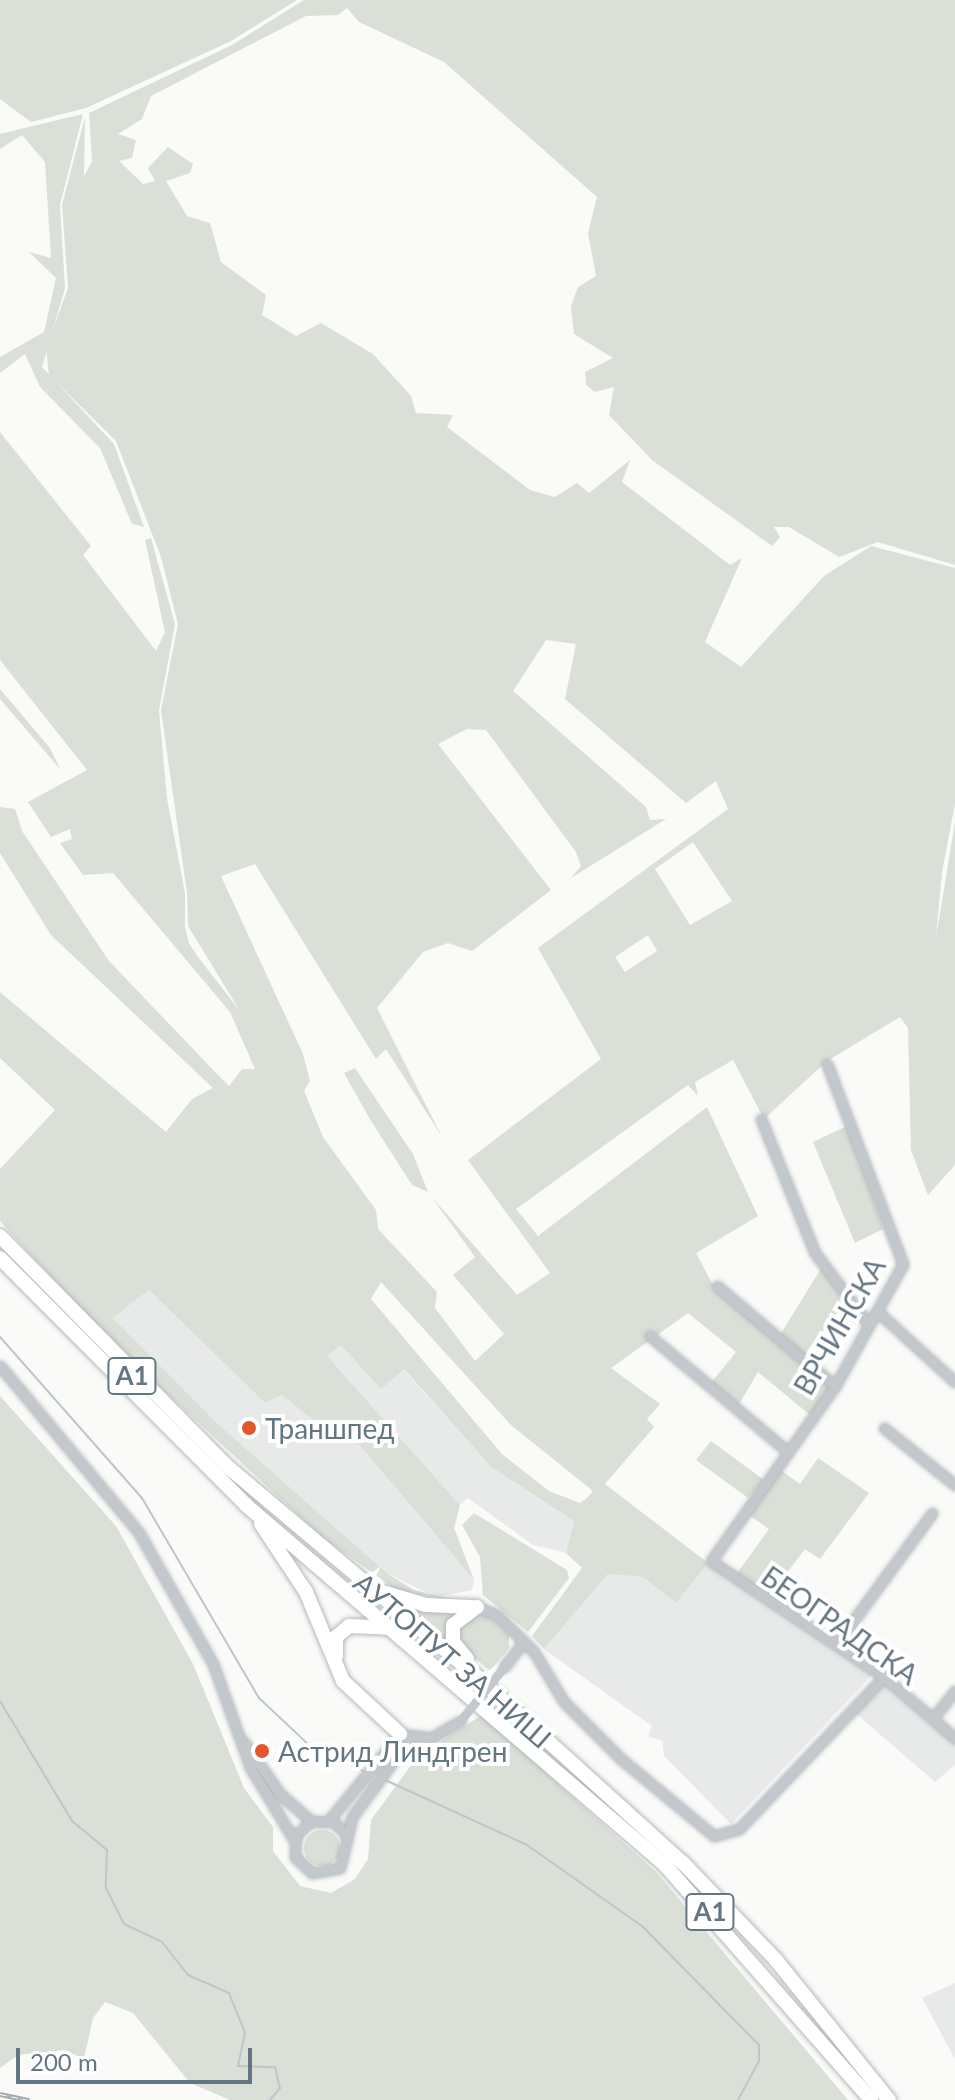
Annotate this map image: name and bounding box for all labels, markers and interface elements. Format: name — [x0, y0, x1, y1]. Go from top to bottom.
street label: ВРЧИНСКА — [786, 1252, 892, 1400]
road number: A1 — [106, 1354, 158, 1398]
place label: Траншпед — [265, 1411, 395, 1445]
marker: Траншпед — [240, 1419, 258, 1437]
street label: БЕОГРАДСКА — [755, 1559, 925, 1691]
street label: АУТОПУТ ЗА НИШ — [347, 1565, 559, 1755]
place label: Астрид Линдгрен — [278, 1734, 507, 1768]
marker: Астрид Линдгрен — [253, 1742, 271, 1760]
road number: A1 — [684, 1890, 736, 1934]
scale bar — [20, 2032, 256, 2082]
text: 200 m — [30, 2047, 98, 2076]

